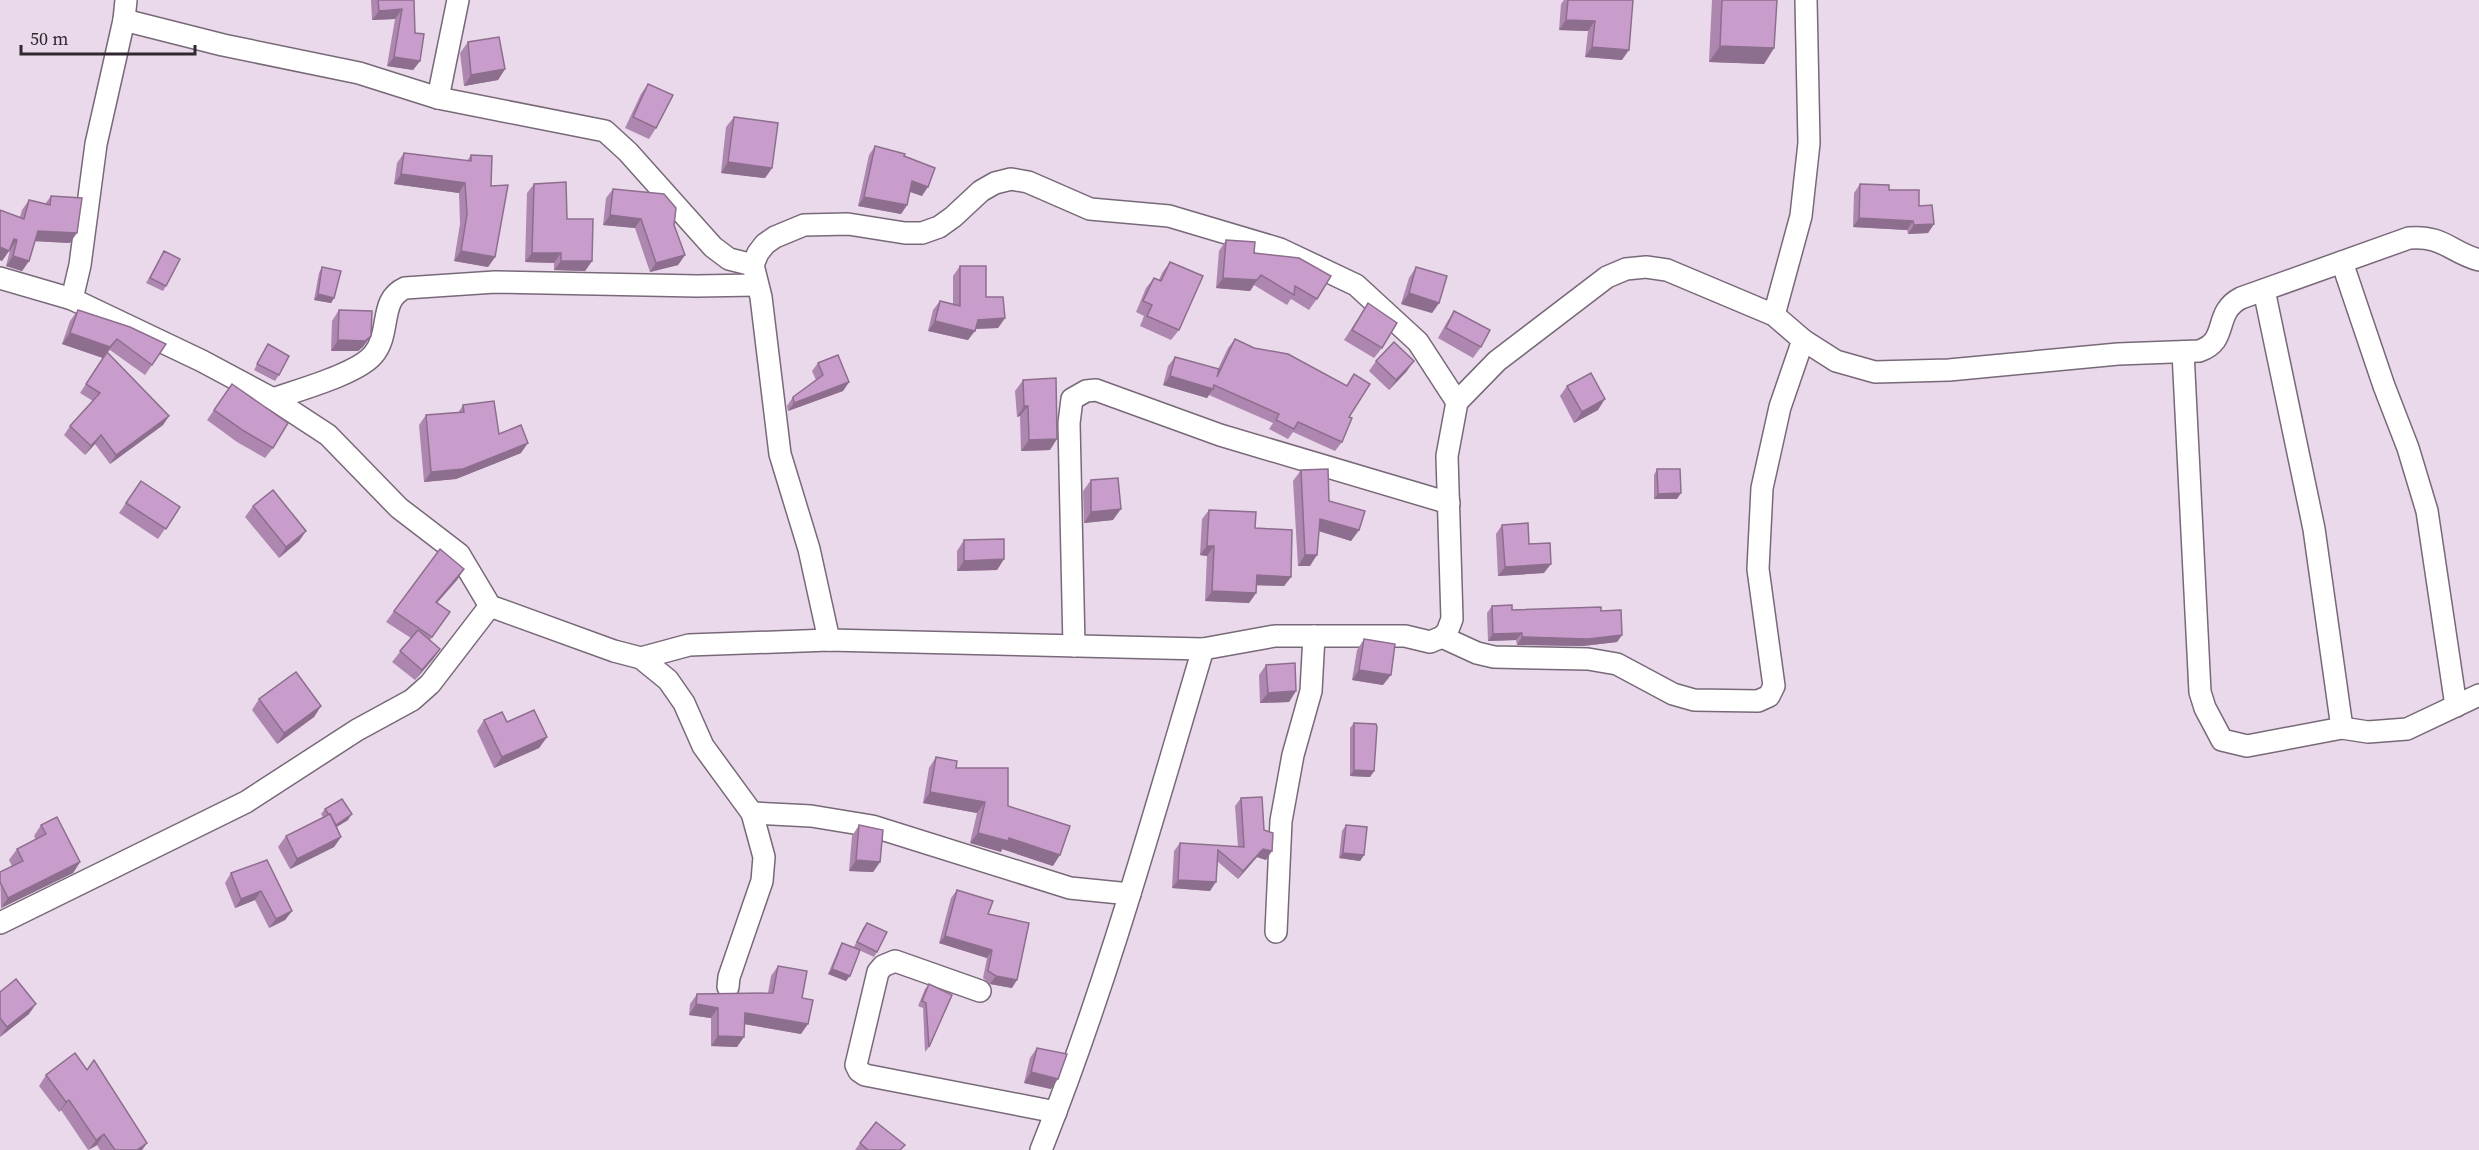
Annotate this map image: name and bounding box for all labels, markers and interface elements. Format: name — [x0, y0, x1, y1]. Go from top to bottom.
scale bar — [21, 18, 195, 56]
text: 50 m — [30, 26, 68, 51]

